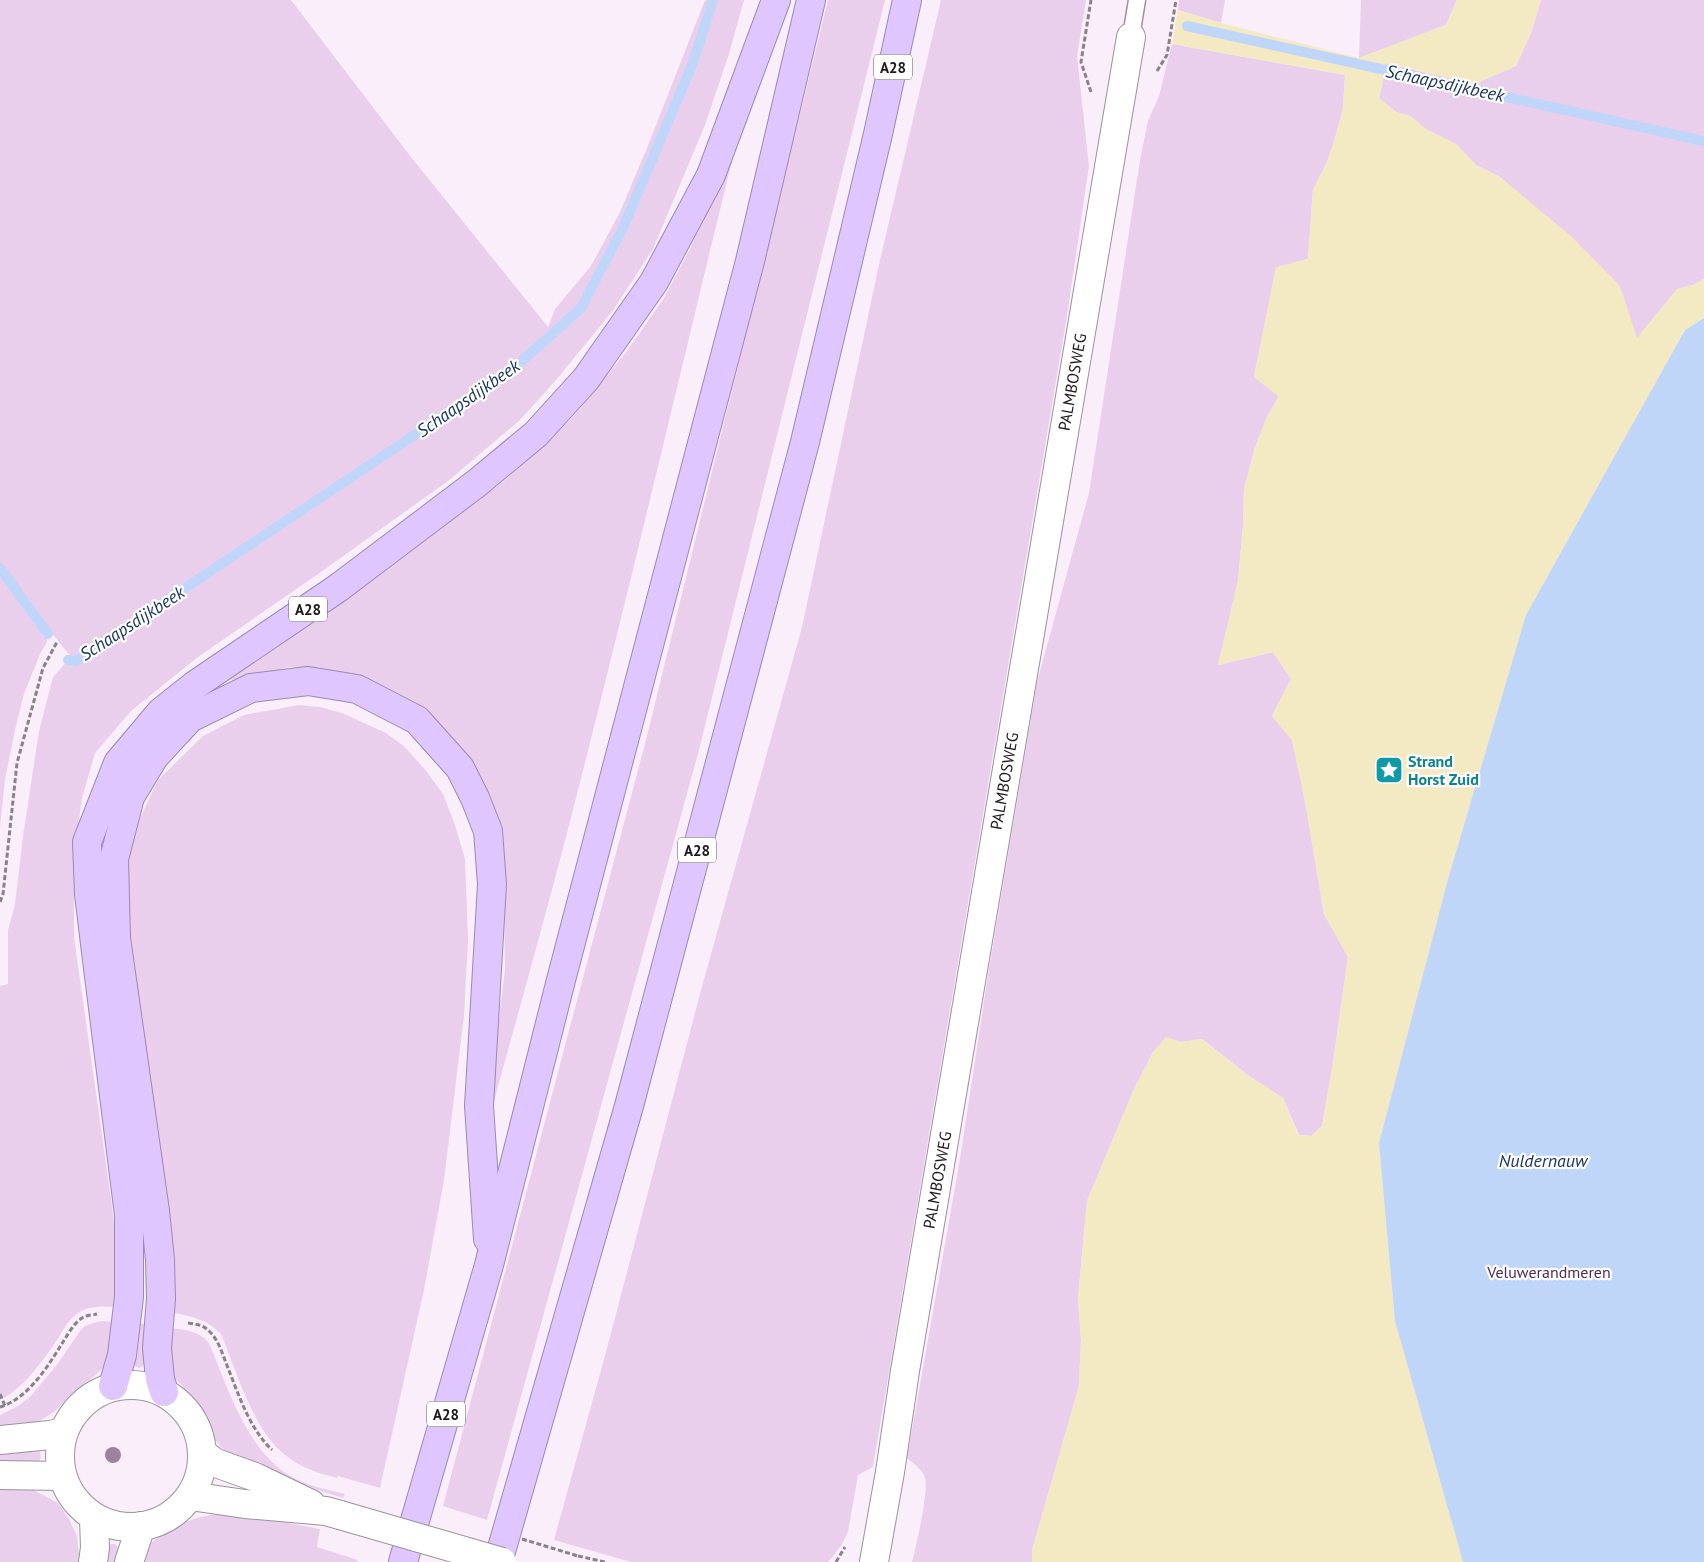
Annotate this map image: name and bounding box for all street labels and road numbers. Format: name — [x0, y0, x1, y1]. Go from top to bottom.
road number: A28 — [874, 54, 912, 80]
street label: PALMBOSWEG — [1054, 332, 1090, 432]
road number: A28 — [289, 596, 327, 622]
street label: PALMBOSWEG — [986, 731, 1022, 831]
road number: A28 — [678, 838, 716, 862]
street label: PALMBOSWEG — [919, 1130, 955, 1230]
road number: A28 — [427, 1402, 465, 1426]

